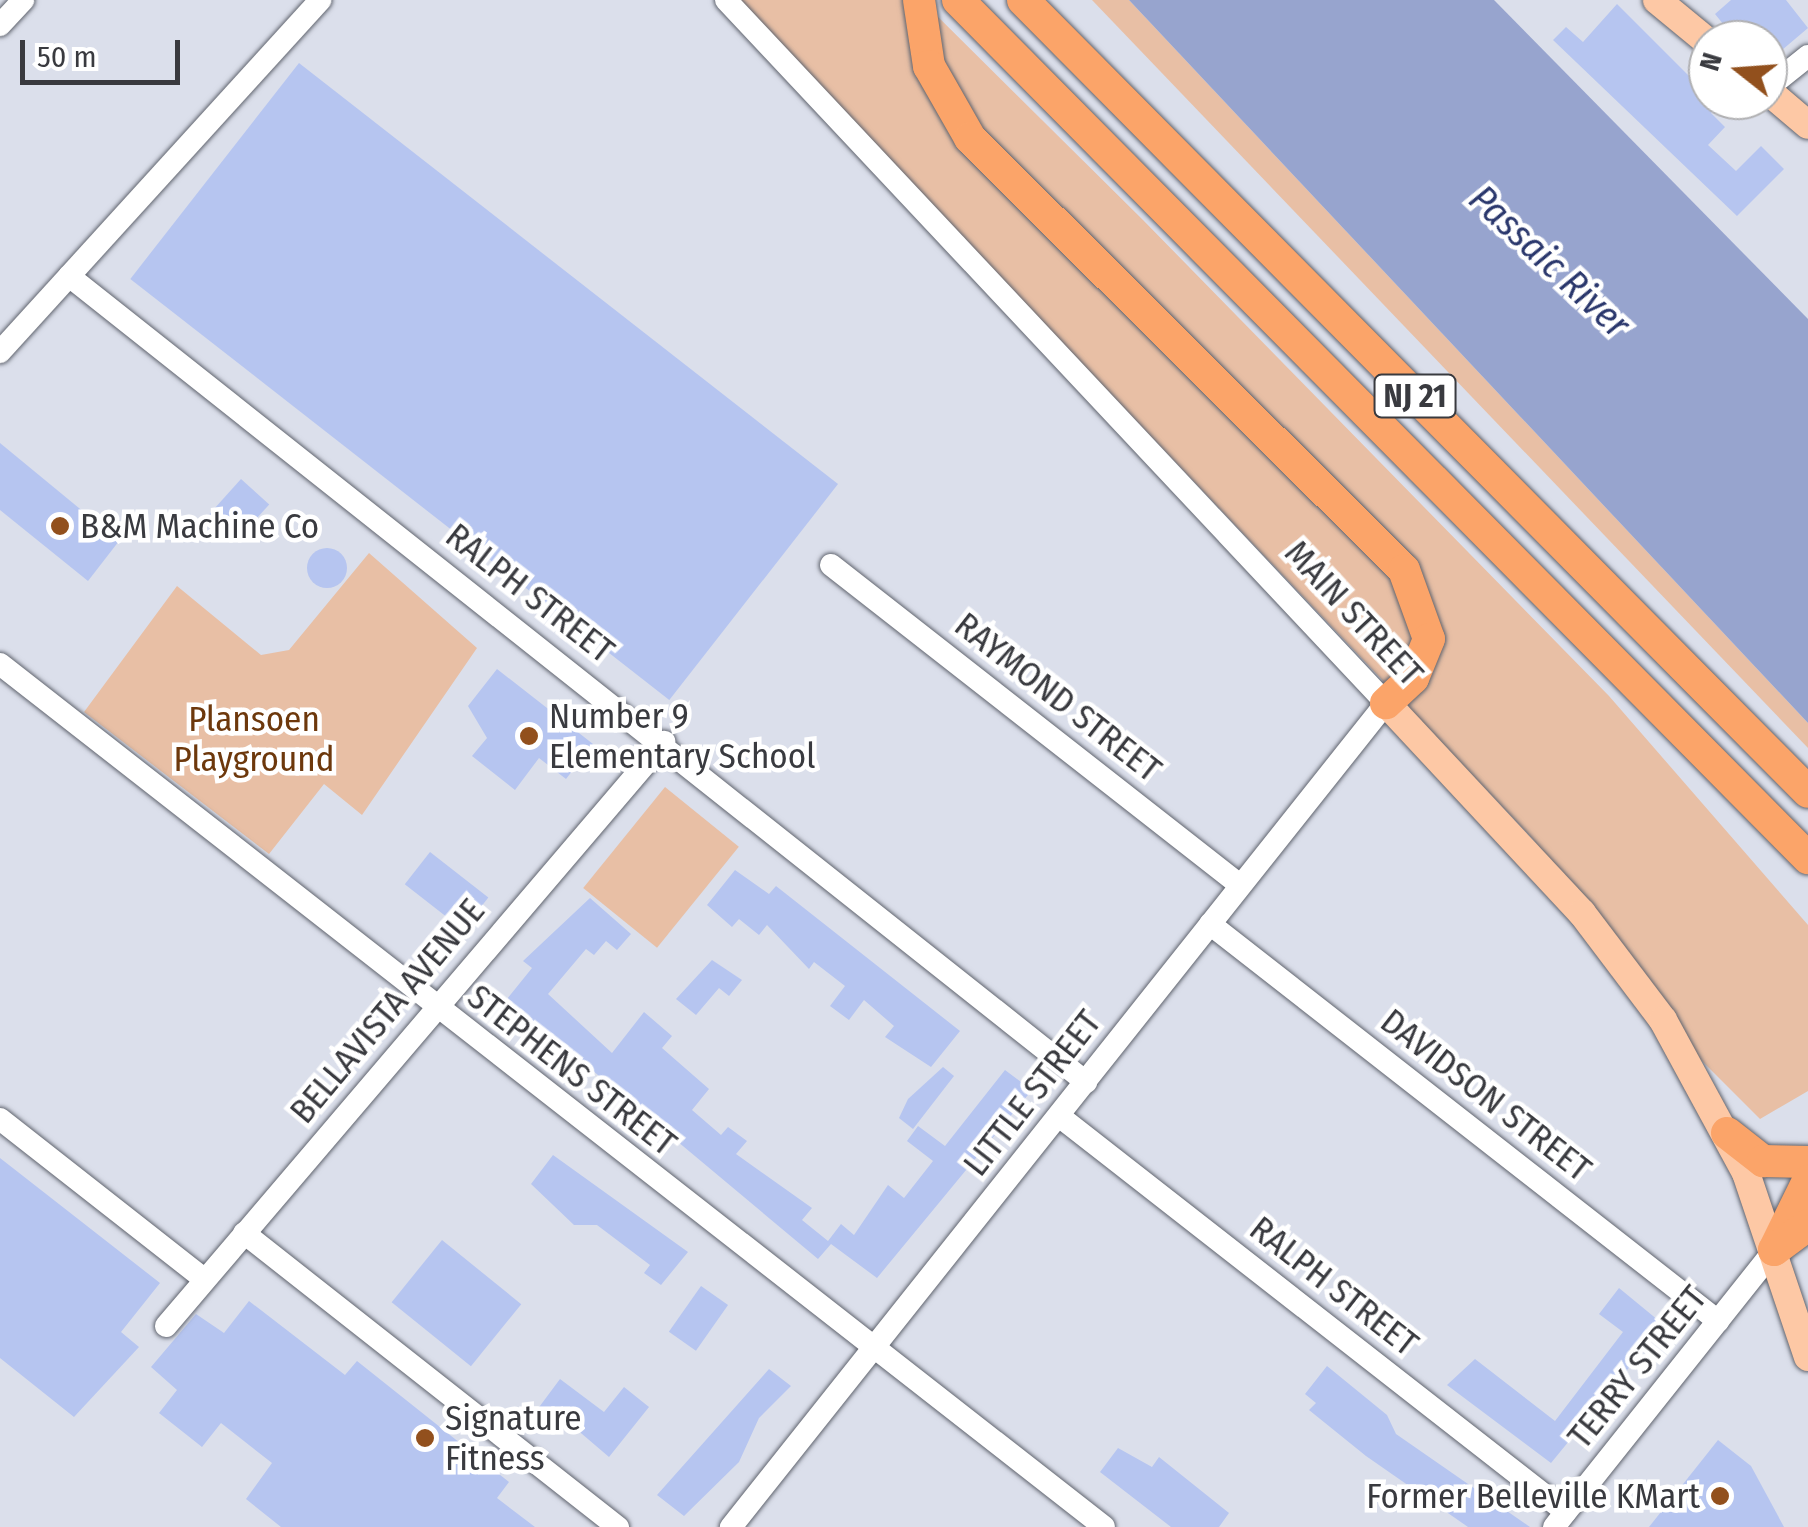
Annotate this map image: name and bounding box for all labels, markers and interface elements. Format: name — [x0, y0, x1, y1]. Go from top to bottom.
scale bar — [25, 20, 185, 82]
north arrow — [1688, 20, 1788, 120]
text: 50 m — [37, 39, 97, 75]
text: N — [1693, 49, 1729, 75]
water label: Passaic River — [1460, 176, 1638, 348]
road number: NJ 21 — [1372, 369, 1458, 423]
place label: B&M Machine Co — [80, 505, 319, 547]
street label: RALPH STREET — [438, 514, 622, 672]
marker: B&M Machine Co — [49, 515, 71, 537]
street label: MAIN STREET — [1276, 532, 1432, 694]
street label: RAYMOND STREET — [947, 604, 1169, 790]
place label: Number 9 Elementary School — [549, 695, 815, 777]
park label: Plansoen Playground — [174, 698, 334, 780]
marker: Number 9 Elementary School — [518, 725, 540, 747]
street label: BELLAVISTA AVENUE — [281, 890, 493, 1132]
street label: STEPHENS STREET — [459, 976, 685, 1164]
street label: DAVIDSON STREET — [1373, 1000, 1599, 1190]
street label: LITTLE STREET — [954, 1002, 1110, 1184]
street label: RALPH STREET — [1242, 1207, 1426, 1365]
street label: TERRY STREET — [1559, 1277, 1715, 1457]
place label: Signature Fitness — [445, 1397, 581, 1479]
marker: Signature Fitness — [414, 1427, 436, 1449]
place label: Former Belleville KMart — [1366, 1475, 1700, 1517]
marker: Former Belleville KMart — [1709, 1485, 1731, 1507]

